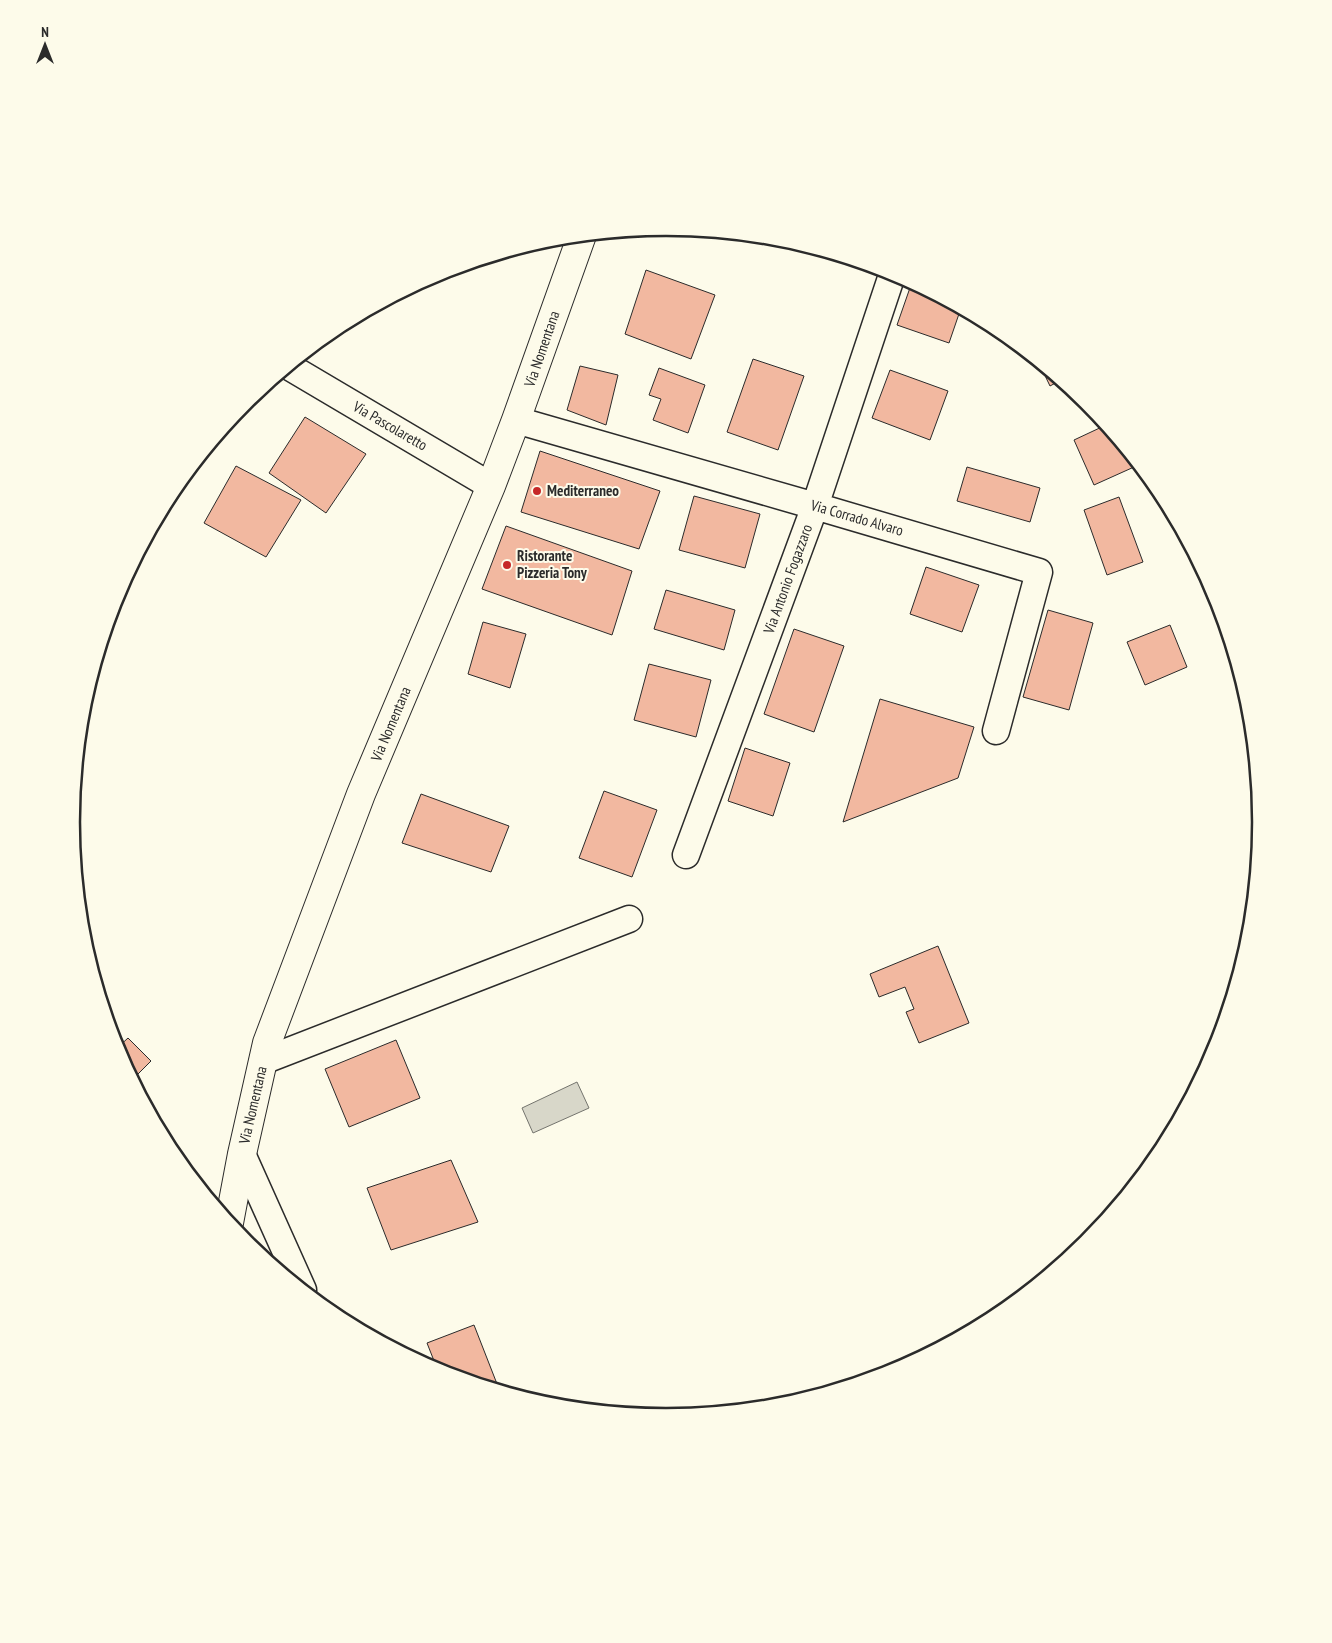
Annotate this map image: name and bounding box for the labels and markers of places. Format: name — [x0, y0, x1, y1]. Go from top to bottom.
place label: Mediterraneo — [547, 481, 619, 500]
marker: Mediterraneo — [531, 485, 543, 497]
place label: Ristorante Pizzeria Tony — [517, 546, 588, 582]
marker: Ristorante Pizzeria Tony — [501, 559, 513, 571]

